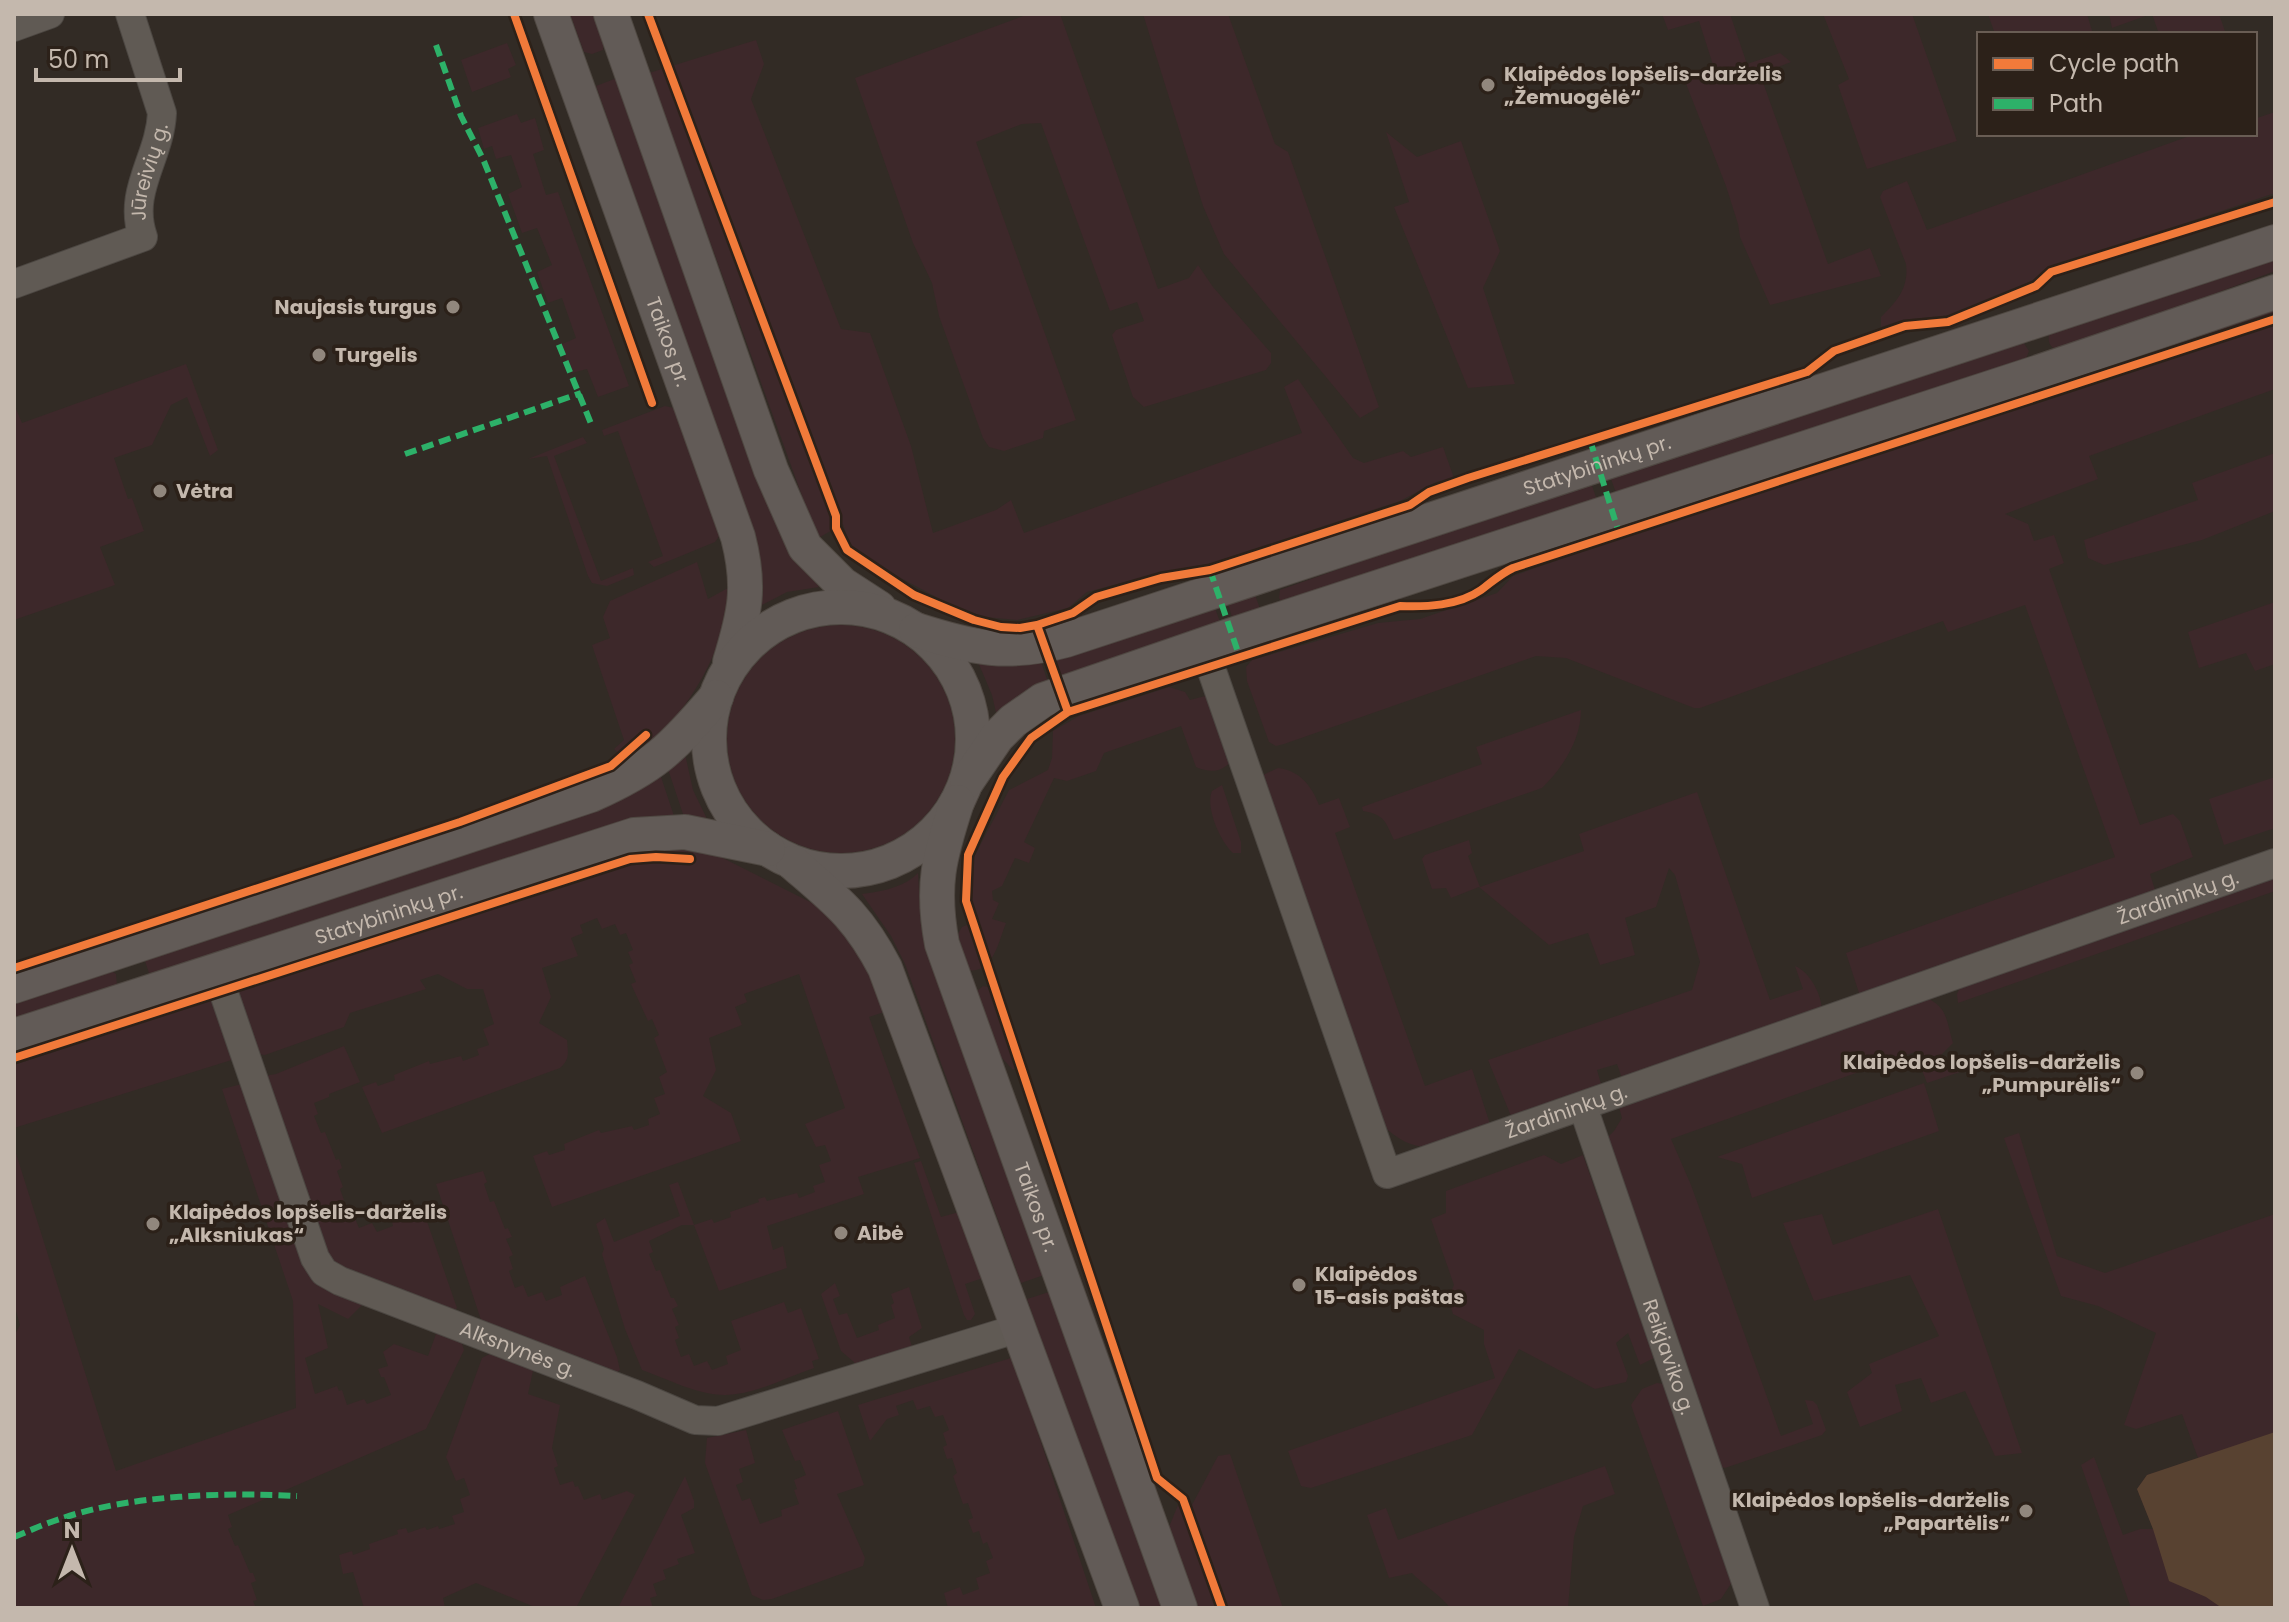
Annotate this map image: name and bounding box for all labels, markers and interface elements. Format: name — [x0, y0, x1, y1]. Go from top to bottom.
scale bar — [36, 32, 180, 82]
legend — [1977, 32, 2257, 136]
text: 50 m — [48, 43, 109, 76]
text: Cycle path — [2049, 47, 2179, 80]
place label: Klaipėdos lopšelis-darželis „Žemuogėlė“ — [1504, 60, 1782, 111]
marker: Klaipėdos lopšelis-darželis „Žemuogėlė“ — [1479, 76, 1497, 94]
text: Path — [2049, 87, 2103, 120]
street label: Jūreivių g. — [124, 121, 175, 222]
place label: Naujasis turgus — [275, 293, 437, 321]
street label: Taikos pr. — [639, 293, 697, 390]
marker: Naujasis turgus — [444, 298, 462, 316]
place label: Turgelis — [335, 341, 418, 369]
marker: Turgelis — [310, 346, 328, 364]
street label: Statybininkų pr. — [1520, 428, 1674, 503]
place label: Vėtra — [176, 477, 233, 505]
marker: Vėtra — [151, 482, 169, 500]
street label: Žardininkų g. — [2113, 863, 2242, 931]
street label: Statybininkų pr. — [311, 877, 466, 952]
place label: Klaipėdos lopšelis-darželis „Pumpurėlis“ — [1843, 1048, 2121, 1099]
marker: Klaipėdos lopšelis-darželis „Pumpurėlis“ — [2128, 1064, 2146, 1082]
street label: Žardininkų g. — [1502, 1077, 1631, 1145]
street label: Taikos pr. — [1007, 1158, 1065, 1255]
place label: Klaipėdos lopšelis-darželis „Alksniukas“ — [169, 1198, 447, 1249]
marker: Klaipėdos lopšelis-darželis „Alksniukas“ — [144, 1215, 162, 1233]
place label: Aibė — [857, 1219, 904, 1247]
marker: Aibė — [832, 1224, 850, 1242]
place label: Klaipėdos 15-asis paštas — [1315, 1260, 1464, 1311]
marker: Klaipėdos 15-asis paštas — [1290, 1276, 1308, 1294]
street label: Reikjaviko g. — [1636, 1295, 1702, 1418]
street label: Alksnynės g. — [456, 1314, 580, 1384]
place label: Klaipėdos lopšelis-darželis „Papartėlis“ — [1732, 1486, 2010, 1537]
marker: Klaipėdos lopšelis-darželis „Papartėlis“ — [2017, 1502, 2035, 1520]
north arrow — [32, 1510, 112, 1590]
text: N — [64, 1515, 80, 1546]

